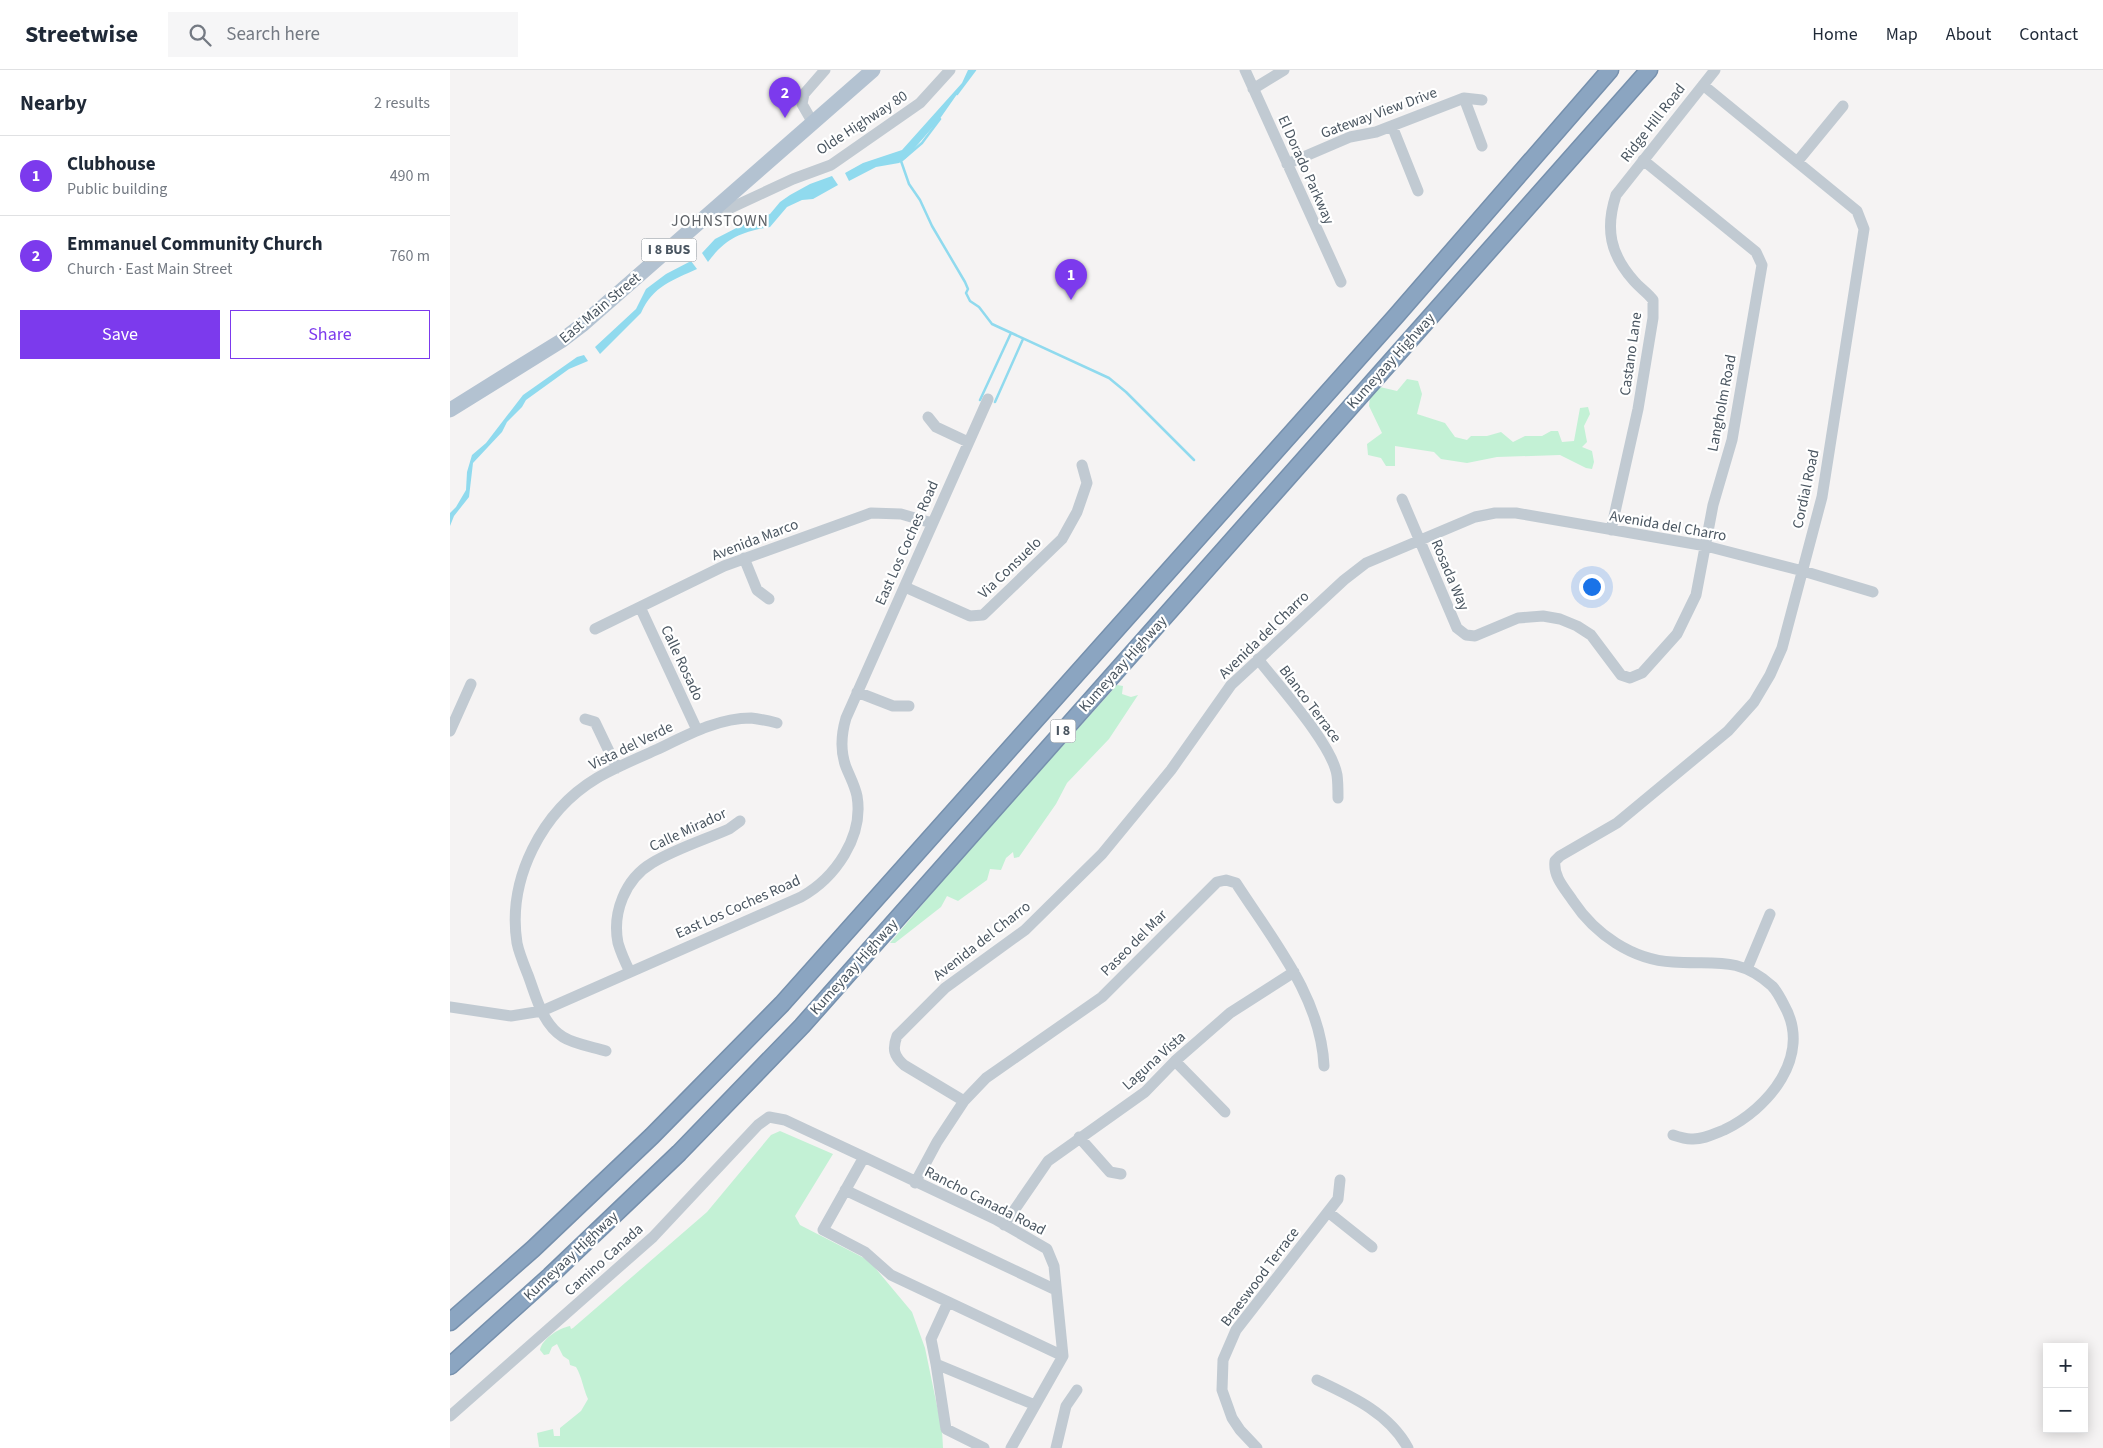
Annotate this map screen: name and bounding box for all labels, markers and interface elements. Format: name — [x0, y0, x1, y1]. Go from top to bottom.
search box — [168, 12, 518, 57]
text: Streetwise — [25, 17, 138, 52]
icon: search — [186, 21, 214, 49]
text: Search here — [226, 21, 320, 48]
text: Home — [1812, 22, 1858, 47]
text: Map — [1886, 22, 1918, 47]
text: About — [1946, 22, 1991, 47]
text: Contact — [2019, 22, 2078, 47]
pin: 2 — [769, 77, 801, 118]
street label: Ridge Hill Road — [1616, 79, 1690, 167]
street label: Gateway View Drive — [1318, 82, 1440, 144]
street label: Olde Highway 80 — [812, 86, 912, 160]
text: Nearby — [20, 88, 87, 118]
text: 2 results — [374, 92, 430, 114]
street label: El Dorado Parkway — [1273, 112, 1339, 228]
text: Clubhouse — [67, 151, 156, 178]
text: 1 — [32, 165, 40, 187]
text: 490 m — [390, 165, 430, 187]
text: Public building — [67, 178, 167, 200]
district label: JOHNSTOWN — [671, 210, 769, 232]
text: Emmanuel Community Church — [67, 231, 323, 258]
road number: I 8 BUS — [642, 238, 696, 262]
text: 2 — [32, 245, 40, 267]
text: 760 m — [390, 245, 430, 267]
text: Church · East Main Street — [67, 258, 232, 280]
pin: 1 — [1055, 259, 1087, 300]
street label: East Main Street — [555, 268, 645, 348]
street label: Kumeyaay Highway — [1342, 308, 1440, 414]
button: Save — [20, 310, 220, 359]
button: Share — [230, 310, 430, 359]
street label: Castano Lane — [1615, 311, 1647, 397]
street label: Langholm Road — [1702, 353, 1742, 453]
street label: Cordial Road — [1787, 448, 1825, 530]
street label: East Los Coches Road — [870, 477, 944, 609]
street label: Avenida del Charro — [1608, 505, 1728, 547]
street label: Avenida Marco — [709, 514, 801, 566]
street label: Via Consuelo — [974, 532, 1046, 604]
street label: Rosada Way — [1426, 536, 1474, 614]
your location — [1579, 574, 1605, 600]
street label: Avenida del Charro — [1214, 586, 1314, 684]
street label: Kumeyaay Highway — [1074, 611, 1172, 717]
street label: Calle Rosado — [655, 622, 709, 704]
street label: Blanco Terrace — [1274, 661, 1346, 747]
street label: Vista del Verde — [585, 717, 677, 775]
road number: I 8 — [1050, 719, 1076, 742]
street label: Calle Mirador — [646, 803, 731, 857]
street label: East Los Coches Road — [672, 870, 804, 944]
street label: Avenida del Charro — [929, 896, 1035, 986]
street label: Paseo del Mar — [1096, 904, 1173, 981]
street label: Kumeyaay Highway — [805, 914, 903, 1020]
street label: Laguna Vista — [1118, 1027, 1190, 1095]
street label: Rancho Canada Road — [921, 1161, 1049, 1241]
street label: Kumeyaay Highway — [519, 1206, 623, 1306]
street label: Camino Canada — [560, 1219, 648, 1301]
street label: Braeswood Terrace — [1216, 1223, 1304, 1331]
map controls — [2043, 1343, 2088, 1433]
button: + — [2043, 1343, 2088, 1388]
button: − — [2043, 1388, 2088, 1433]

